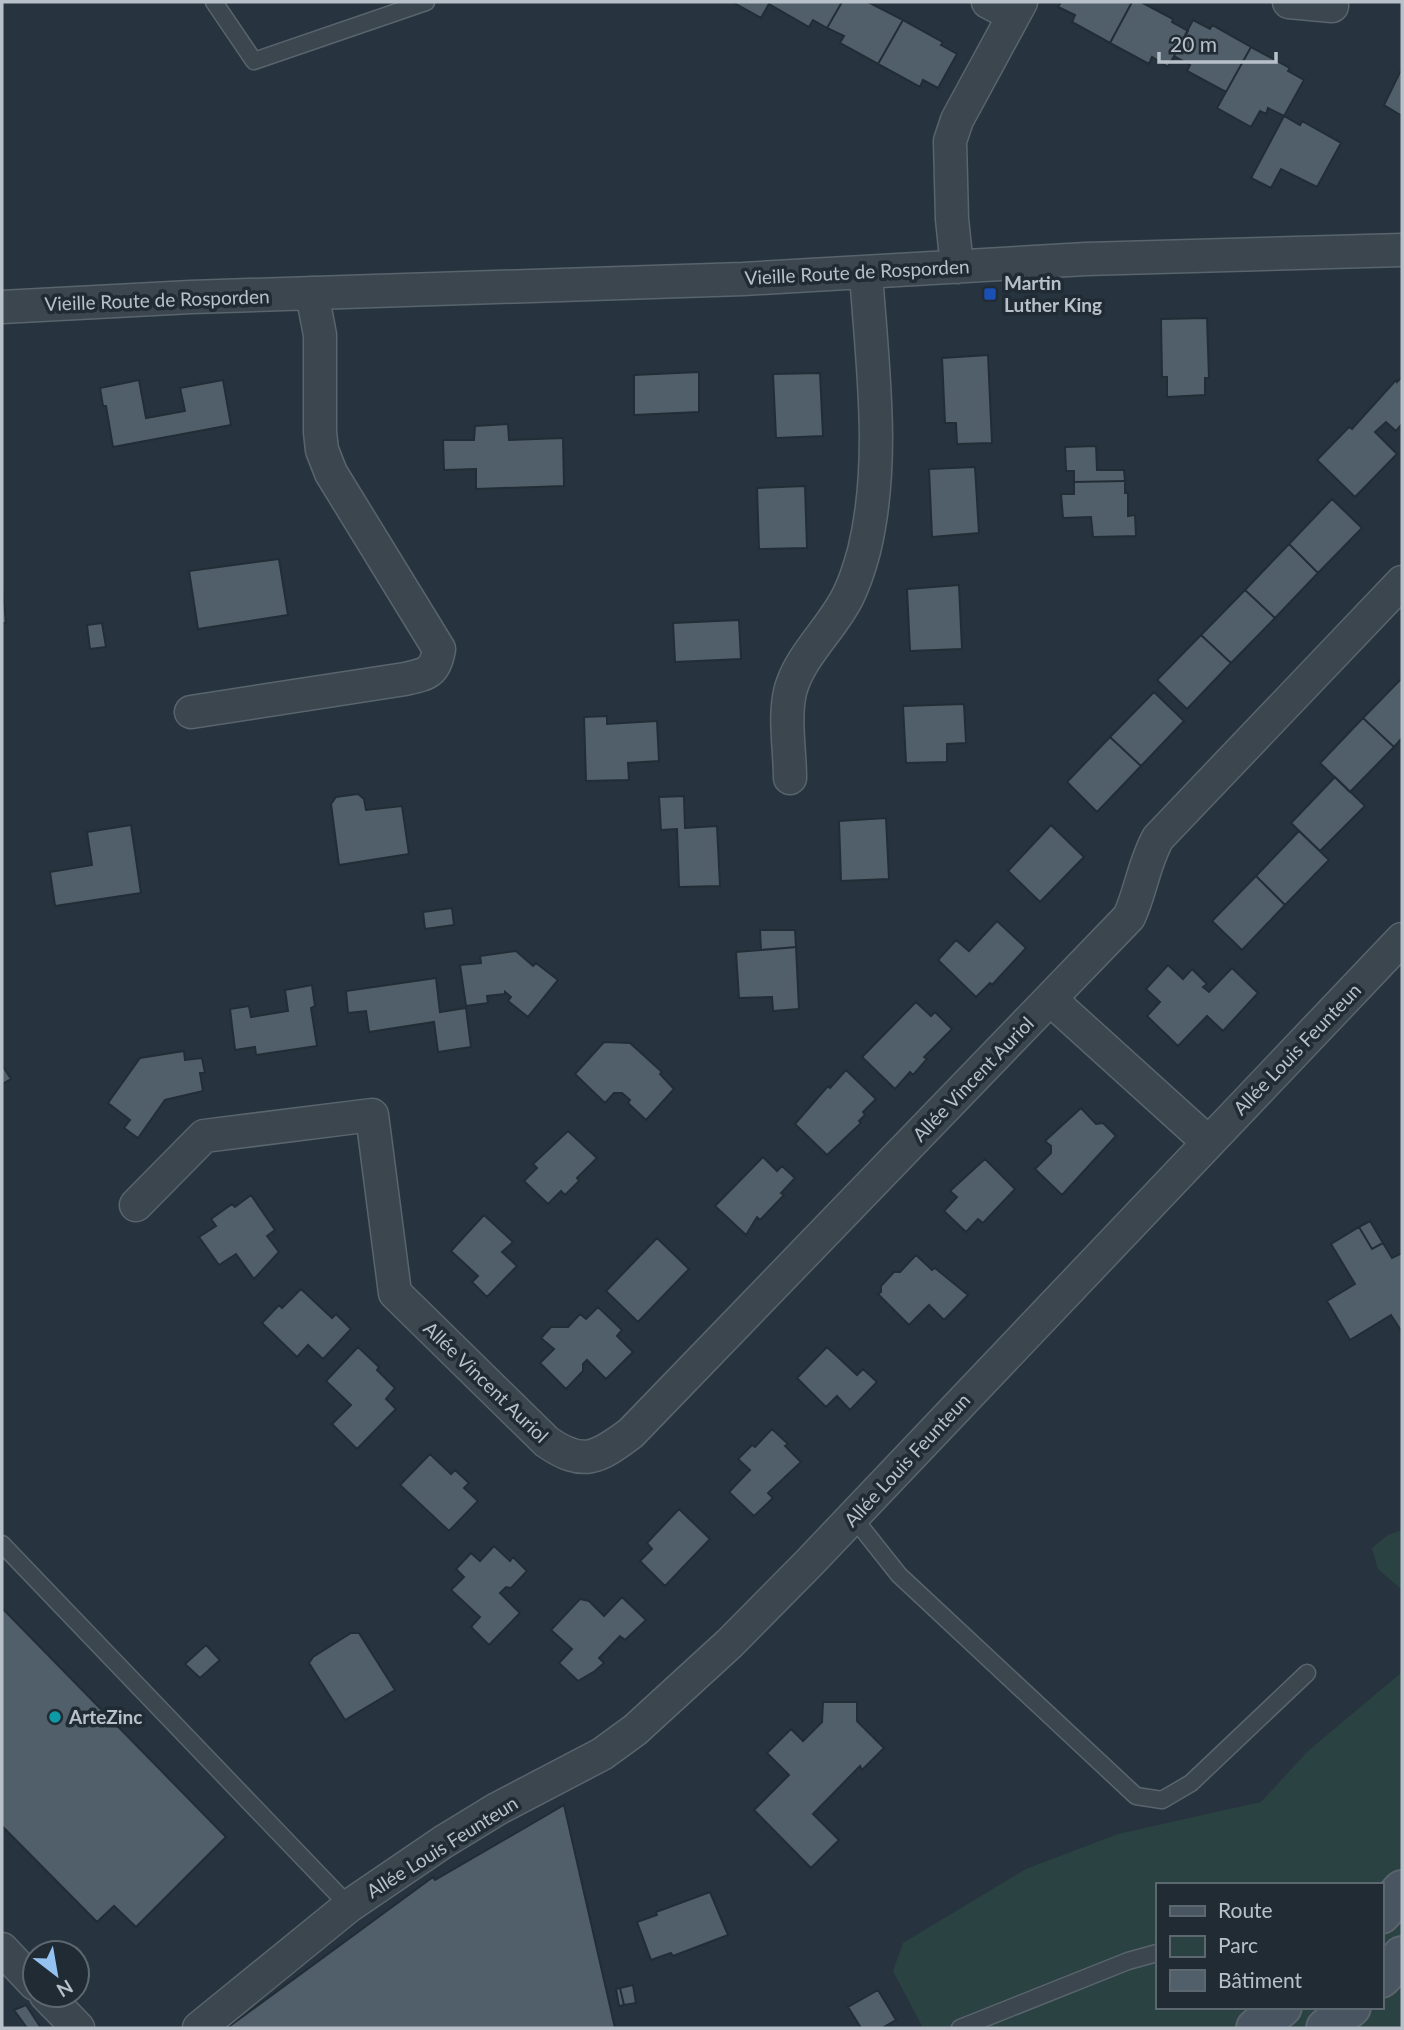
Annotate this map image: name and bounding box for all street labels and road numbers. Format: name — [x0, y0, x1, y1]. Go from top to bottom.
street label: Vieille Route de Rosporden — [744, 254, 970, 289]
street label: Vieille Route de Rosporden — [44, 284, 270, 315]
street label: Allée Louis Feunteun — [1228, 978, 1365, 1119]
street label: Allée Vincent Auriol — [907, 1012, 1038, 1146]
street label: Allée Vincent Auriol — [419, 1316, 553, 1447]
street label: Allée Louis Feunteun — [839, 1388, 974, 1531]
street label: Allée Louis Feunteun — [362, 1791, 522, 1902]

